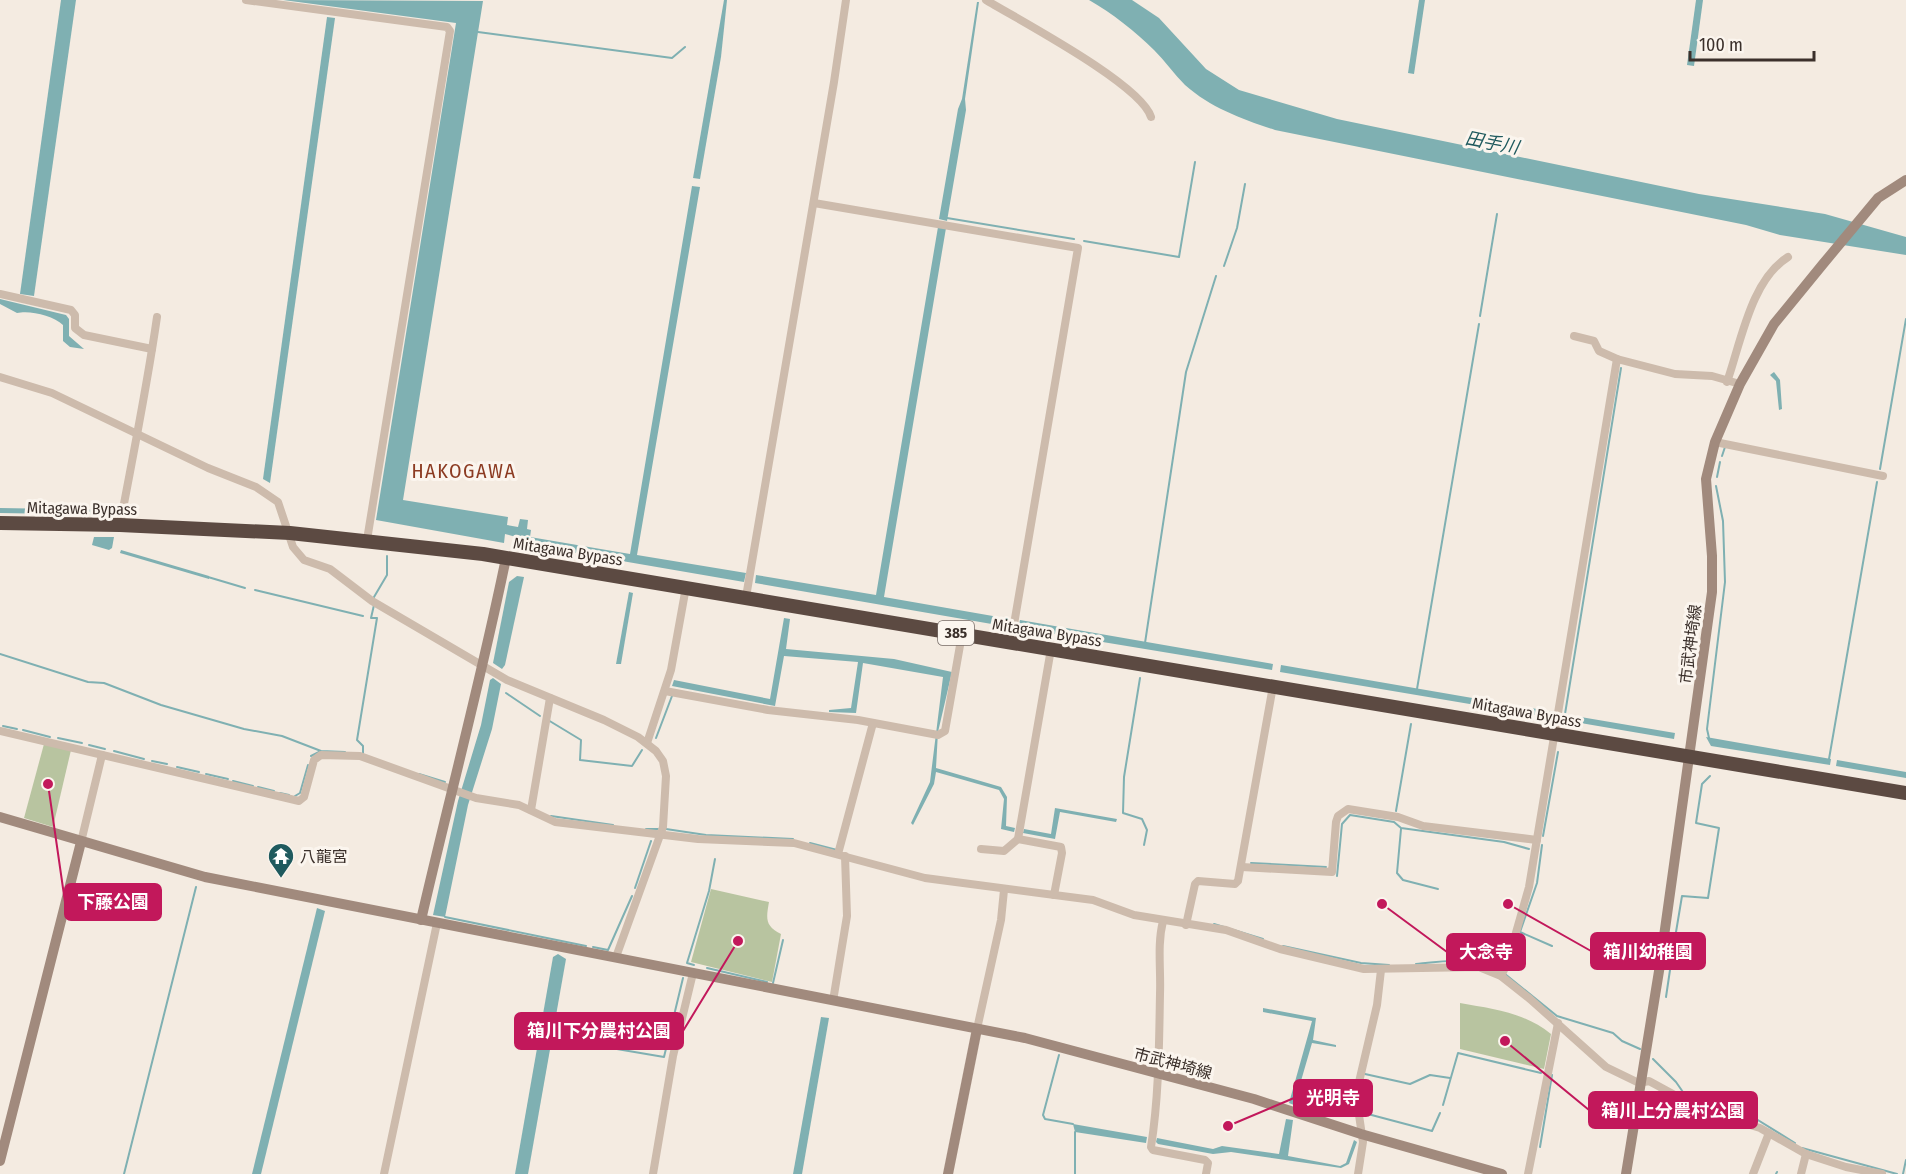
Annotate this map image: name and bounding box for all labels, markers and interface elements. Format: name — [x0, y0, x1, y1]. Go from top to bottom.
scale bar — [1690, 24, 1814, 62]
text: 100 m — [1699, 34, 1743, 56]
water label: 田手川 — [1463, 127, 1523, 159]
district label: HAKOGAWA — [412, 459, 516, 483]
street label: Mitagawa Bypass — [27, 498, 138, 519]
street label: Mitagawa Bypass — [512, 533, 624, 570]
street label: 市武神埼線 — [1676, 603, 1705, 685]
street label: Mitagawa Bypass — [991, 614, 1103, 651]
road number: 385 — [938, 621, 974, 645]
street label: Mitagawa Bypass — [1471, 694, 1583, 731]
temple icon: 八龍宮 — [266, 841, 296, 879]
place label: 八龍宮 — [300, 847, 348, 866]
callout: 下藤公園 — [65, 884, 161, 920]
text: 下藤公園 — [77, 891, 149, 913]
callout: 箱川幼稚園 — [1591, 933, 1705, 969]
callout: 大念寺 — [1447, 934, 1525, 970]
text: 大念寺 — [1459, 941, 1513, 963]
text: 箱川幼稚園 — [1603, 941, 1693, 963]
callout: 箱川下分農村公園 — [515, 1013, 683, 1049]
text: 箱川下分農村公園 — [527, 1020, 671, 1042]
street label: 市武神埼線 — [1132, 1044, 1214, 1083]
callout: 光明寺 — [1294, 1080, 1372, 1116]
text: 光明寺 — [1306, 1087, 1360, 1109]
callout: 箱川上分農村公園 — [1589, 1092, 1757, 1128]
text: 箱川上分農村公園 — [1601, 1100, 1745, 1122]

